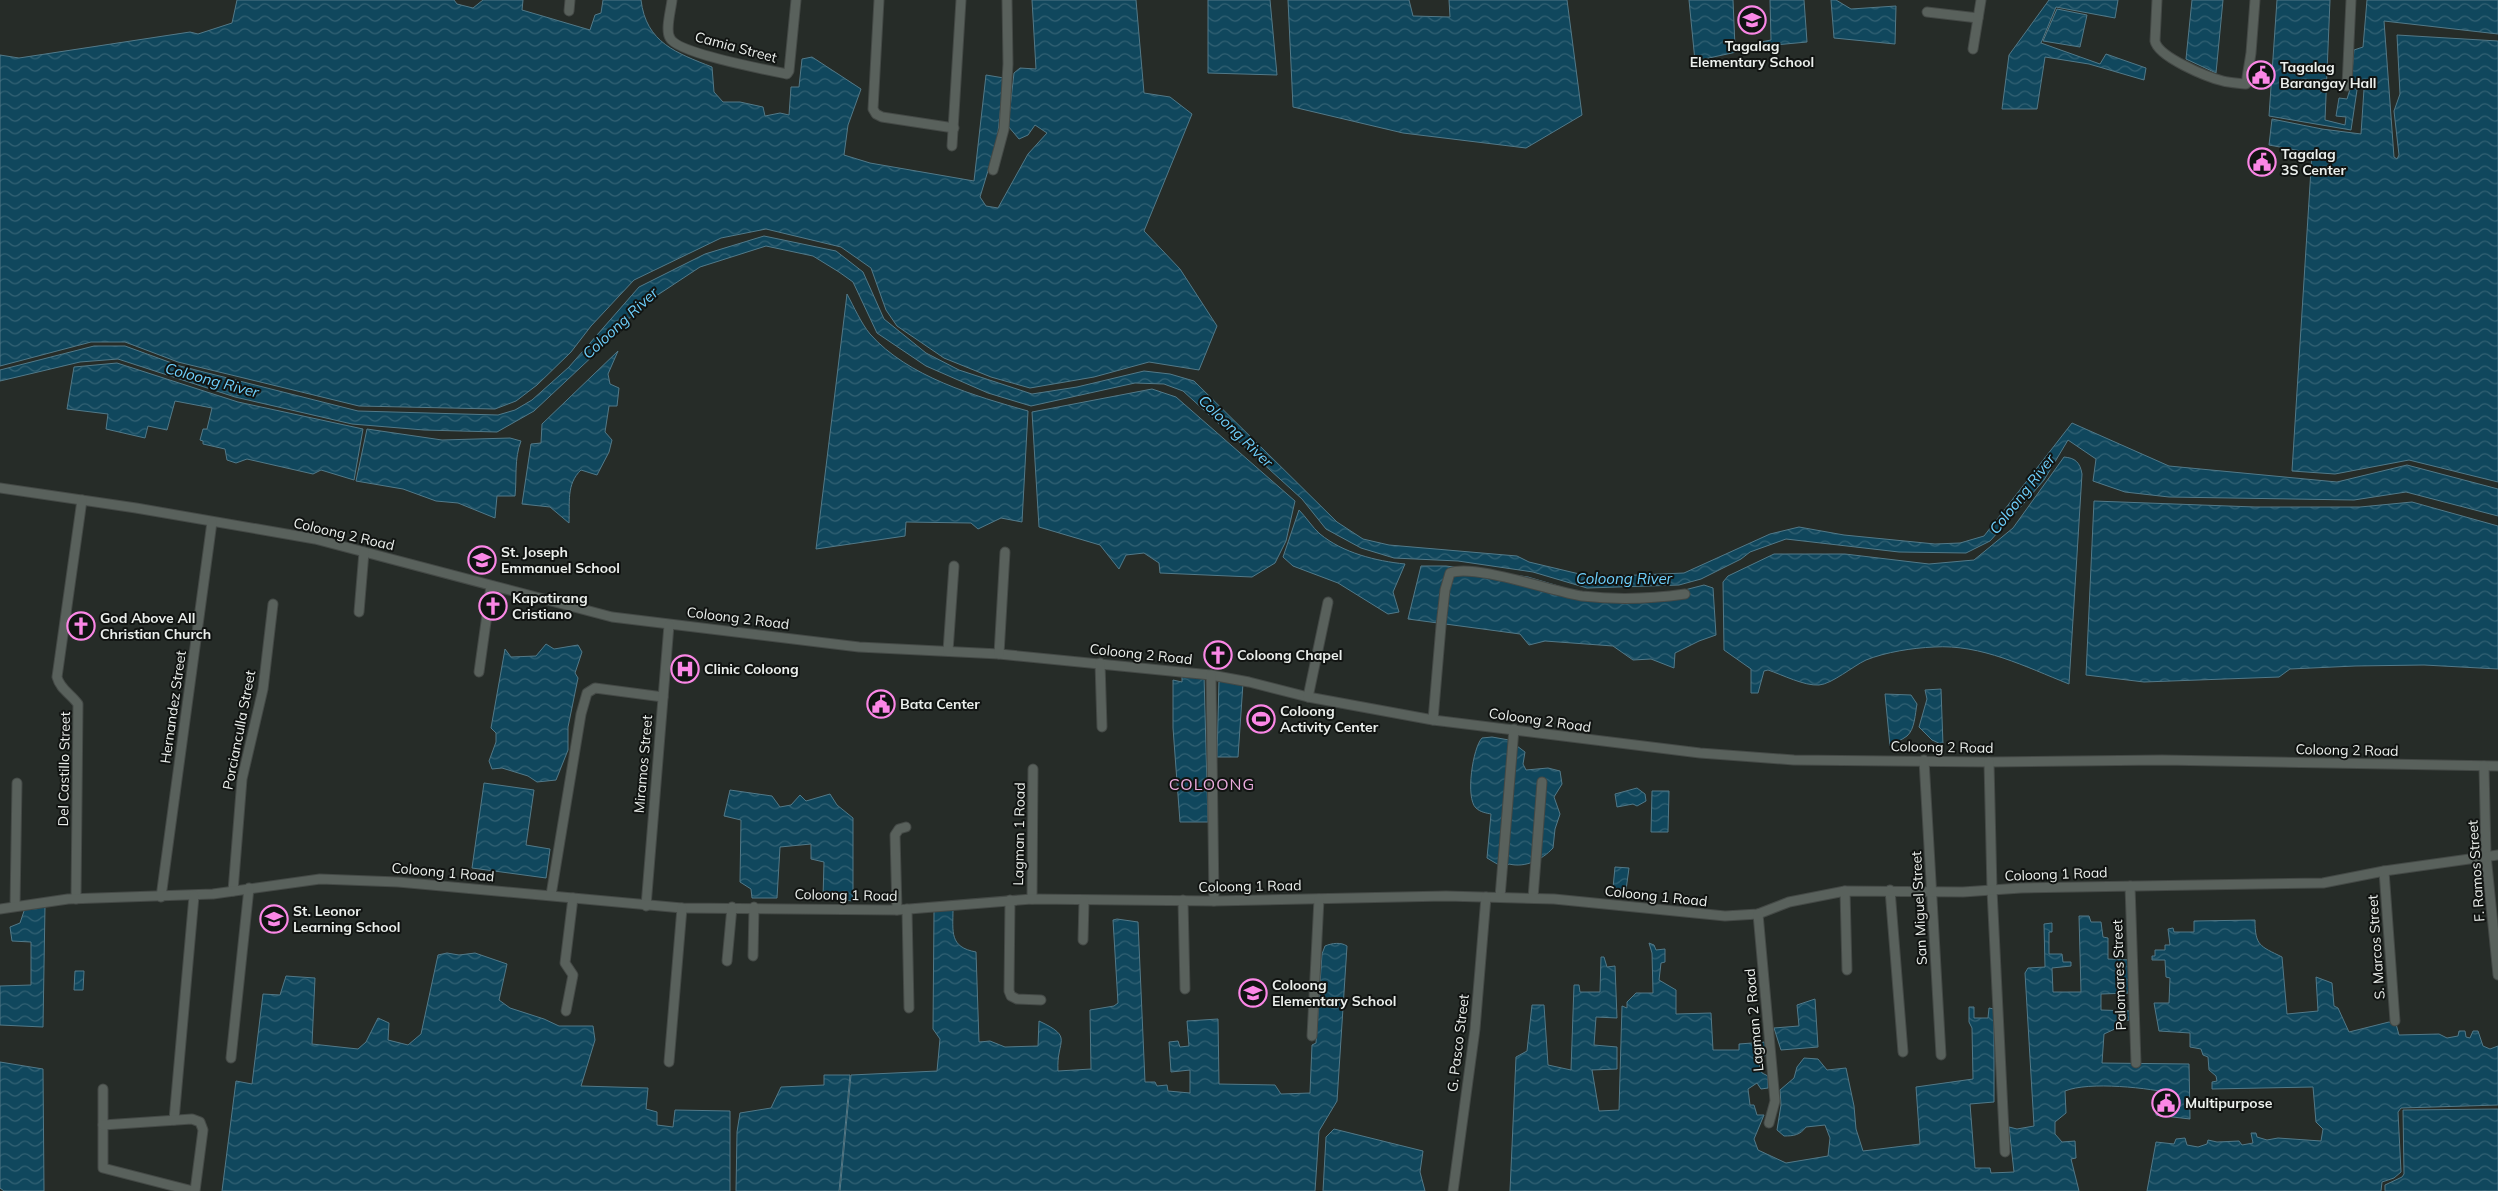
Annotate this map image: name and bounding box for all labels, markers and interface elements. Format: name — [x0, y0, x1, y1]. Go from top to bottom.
school or university icon: Tagalag Elementary School — [1737, 5, 1767, 35]
street label: Camia Street — [693, 27, 779, 67]
place label: Tagalag Elementary School — [1690, 37, 1814, 71]
place label: Tagalag Barangay Hall — [2280, 58, 2376, 92]
public building icon: Tagalag Barangay Hall — [2246, 60, 2276, 90]
place label: Tagalag 3S Center — [2281, 145, 2346, 179]
public building icon: Tagalag 3S Center — [2247, 147, 2277, 177]
water label: Coloong River — [578, 283, 662, 363]
water label: Coloong River — [163, 358, 261, 402]
water label: Coloong River — [1195, 391, 1278, 472]
water label: Coloong River — [1985, 450, 2059, 538]
street label: Coloong 2 Road — [292, 514, 396, 554]
place label: St. Joseph Emmanuel School — [501, 543, 620, 577]
school or university icon: St. Joseph Emmanuel School — [467, 545, 497, 575]
water label: Coloong River — [1576, 569, 1673, 588]
place label: Kapatirang Cristiano — [512, 589, 588, 623]
church icon: Kapatirang Cristiano — [478, 591, 508, 621]
street label: Coloong 2 Road — [686, 603, 790, 633]
place label: God Above All Christian Church — [100, 609, 211, 643]
church icon: God Above All Christian Church — [66, 611, 96, 641]
street label: Coloong 2 Road — [1089, 640, 1193, 668]
church icon: Coloong Chapel — [1203, 640, 1233, 670]
place label: Coloong Chapel — [1237, 646, 1342, 664]
street label: Hernandez Street — [156, 649, 190, 765]
hospital icon: Clinic Coloong — [670, 654, 700, 684]
place label: Clinic Coloong — [704, 660, 799, 678]
street label: Porcianculla Street — [219, 669, 259, 791]
public building icon: Bata Center — [866, 689, 896, 719]
place label: Bata Center — [900, 695, 980, 713]
place label: Coloong Activity Center — [1280, 702, 1379, 736]
sports icon: Coloong Activity Center — [1246, 704, 1276, 734]
street label: Coloong 2 Road — [1488, 704, 1592, 736]
street label: Del Castillo Street — [54, 711, 74, 827]
street label: Miramos Street — [630, 714, 656, 814]
street label: Coloong 2 Road — [1890, 737, 1994, 757]
street label: Coloong 2 Road — [2295, 740, 2399, 760]
district label: COLOONG — [1169, 774, 1255, 794]
street label: Lagman 1 Road — [1009, 782, 1029, 886]
street label: F. Ramos Street — [2463, 819, 2489, 923]
street label: San Miguel Street — [1907, 850, 1931, 965]
street label: Coloong 1 Road — [391, 859, 495, 885]
street label: Coloong 1 Road — [2004, 863, 2108, 885]
street label: Coloong 1 Road — [1198, 876, 1302, 896]
street label: Coloong 1 Road — [1604, 882, 1708, 910]
street label: Coloong 1 Road — [794, 885, 898, 905]
street label: S. Marcos Street — [2363, 894, 2389, 1000]
place label: St. Leonor Learning School — [293, 902, 400, 936]
school or university icon: St. Leonor Learning School — [259, 904, 289, 934]
street label: Palomares Street — [2108, 919, 2130, 1031]
street label: Lagman 2 Road — [1741, 968, 1767, 1072]
place label: Coloong Elementary School — [1272, 976, 1396, 1010]
school or university icon: Coloong Elementary School — [1238, 978, 1268, 1008]
street label: G. Pasco Street — [1443, 993, 1473, 1093]
public building icon: Multipurpose — [2151, 1088, 2181, 1118]
place label: Multipurpose — [2185, 1094, 2273, 1112]

